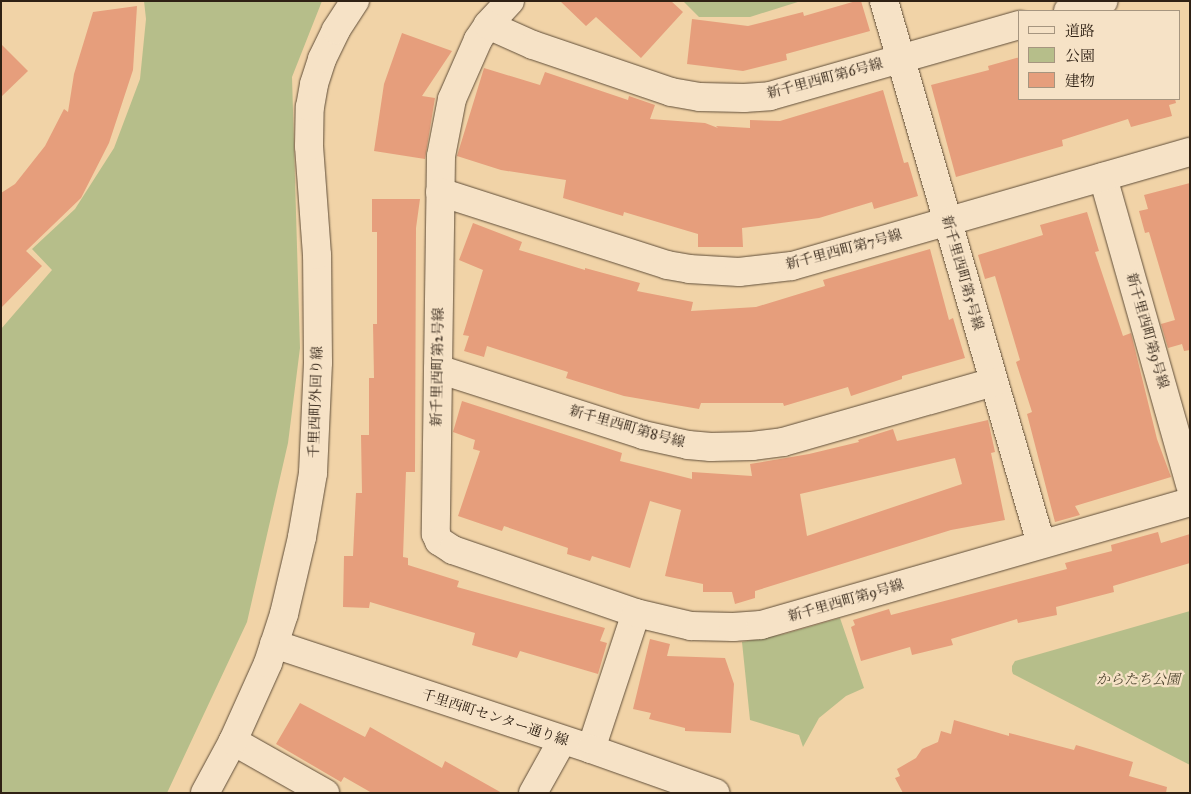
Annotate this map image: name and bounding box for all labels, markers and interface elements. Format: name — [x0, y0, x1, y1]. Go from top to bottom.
legend — [1018, 10, 1181, 100]
text: 道路 — [1065, 22, 1095, 40]
text: 公園 — [1065, 47, 1095, 65]
street label: 新千里西町第6号線 — [765, 55, 885, 103]
text: 建物 — [1065, 72, 1095, 90]
street label: 新千里西町第5号線 — [938, 214, 986, 332]
street label: 新千里西町第7号線 — [784, 226, 904, 274]
street label: 新千里西町第9号線 — [1122, 271, 1172, 391]
street label: 新千里西町第2号線 — [429, 307, 447, 427]
street label: 千里西町外回り線 — [306, 346, 326, 458]
street label: 新千里西町第8号線 — [567, 402, 687, 452]
street label: 新千里西町第9号線 — [786, 576, 906, 626]
park label: からたち公園 — [1096, 672, 1180, 688]
street label: 千里西町センター通り線 — [419, 686, 571, 750]

